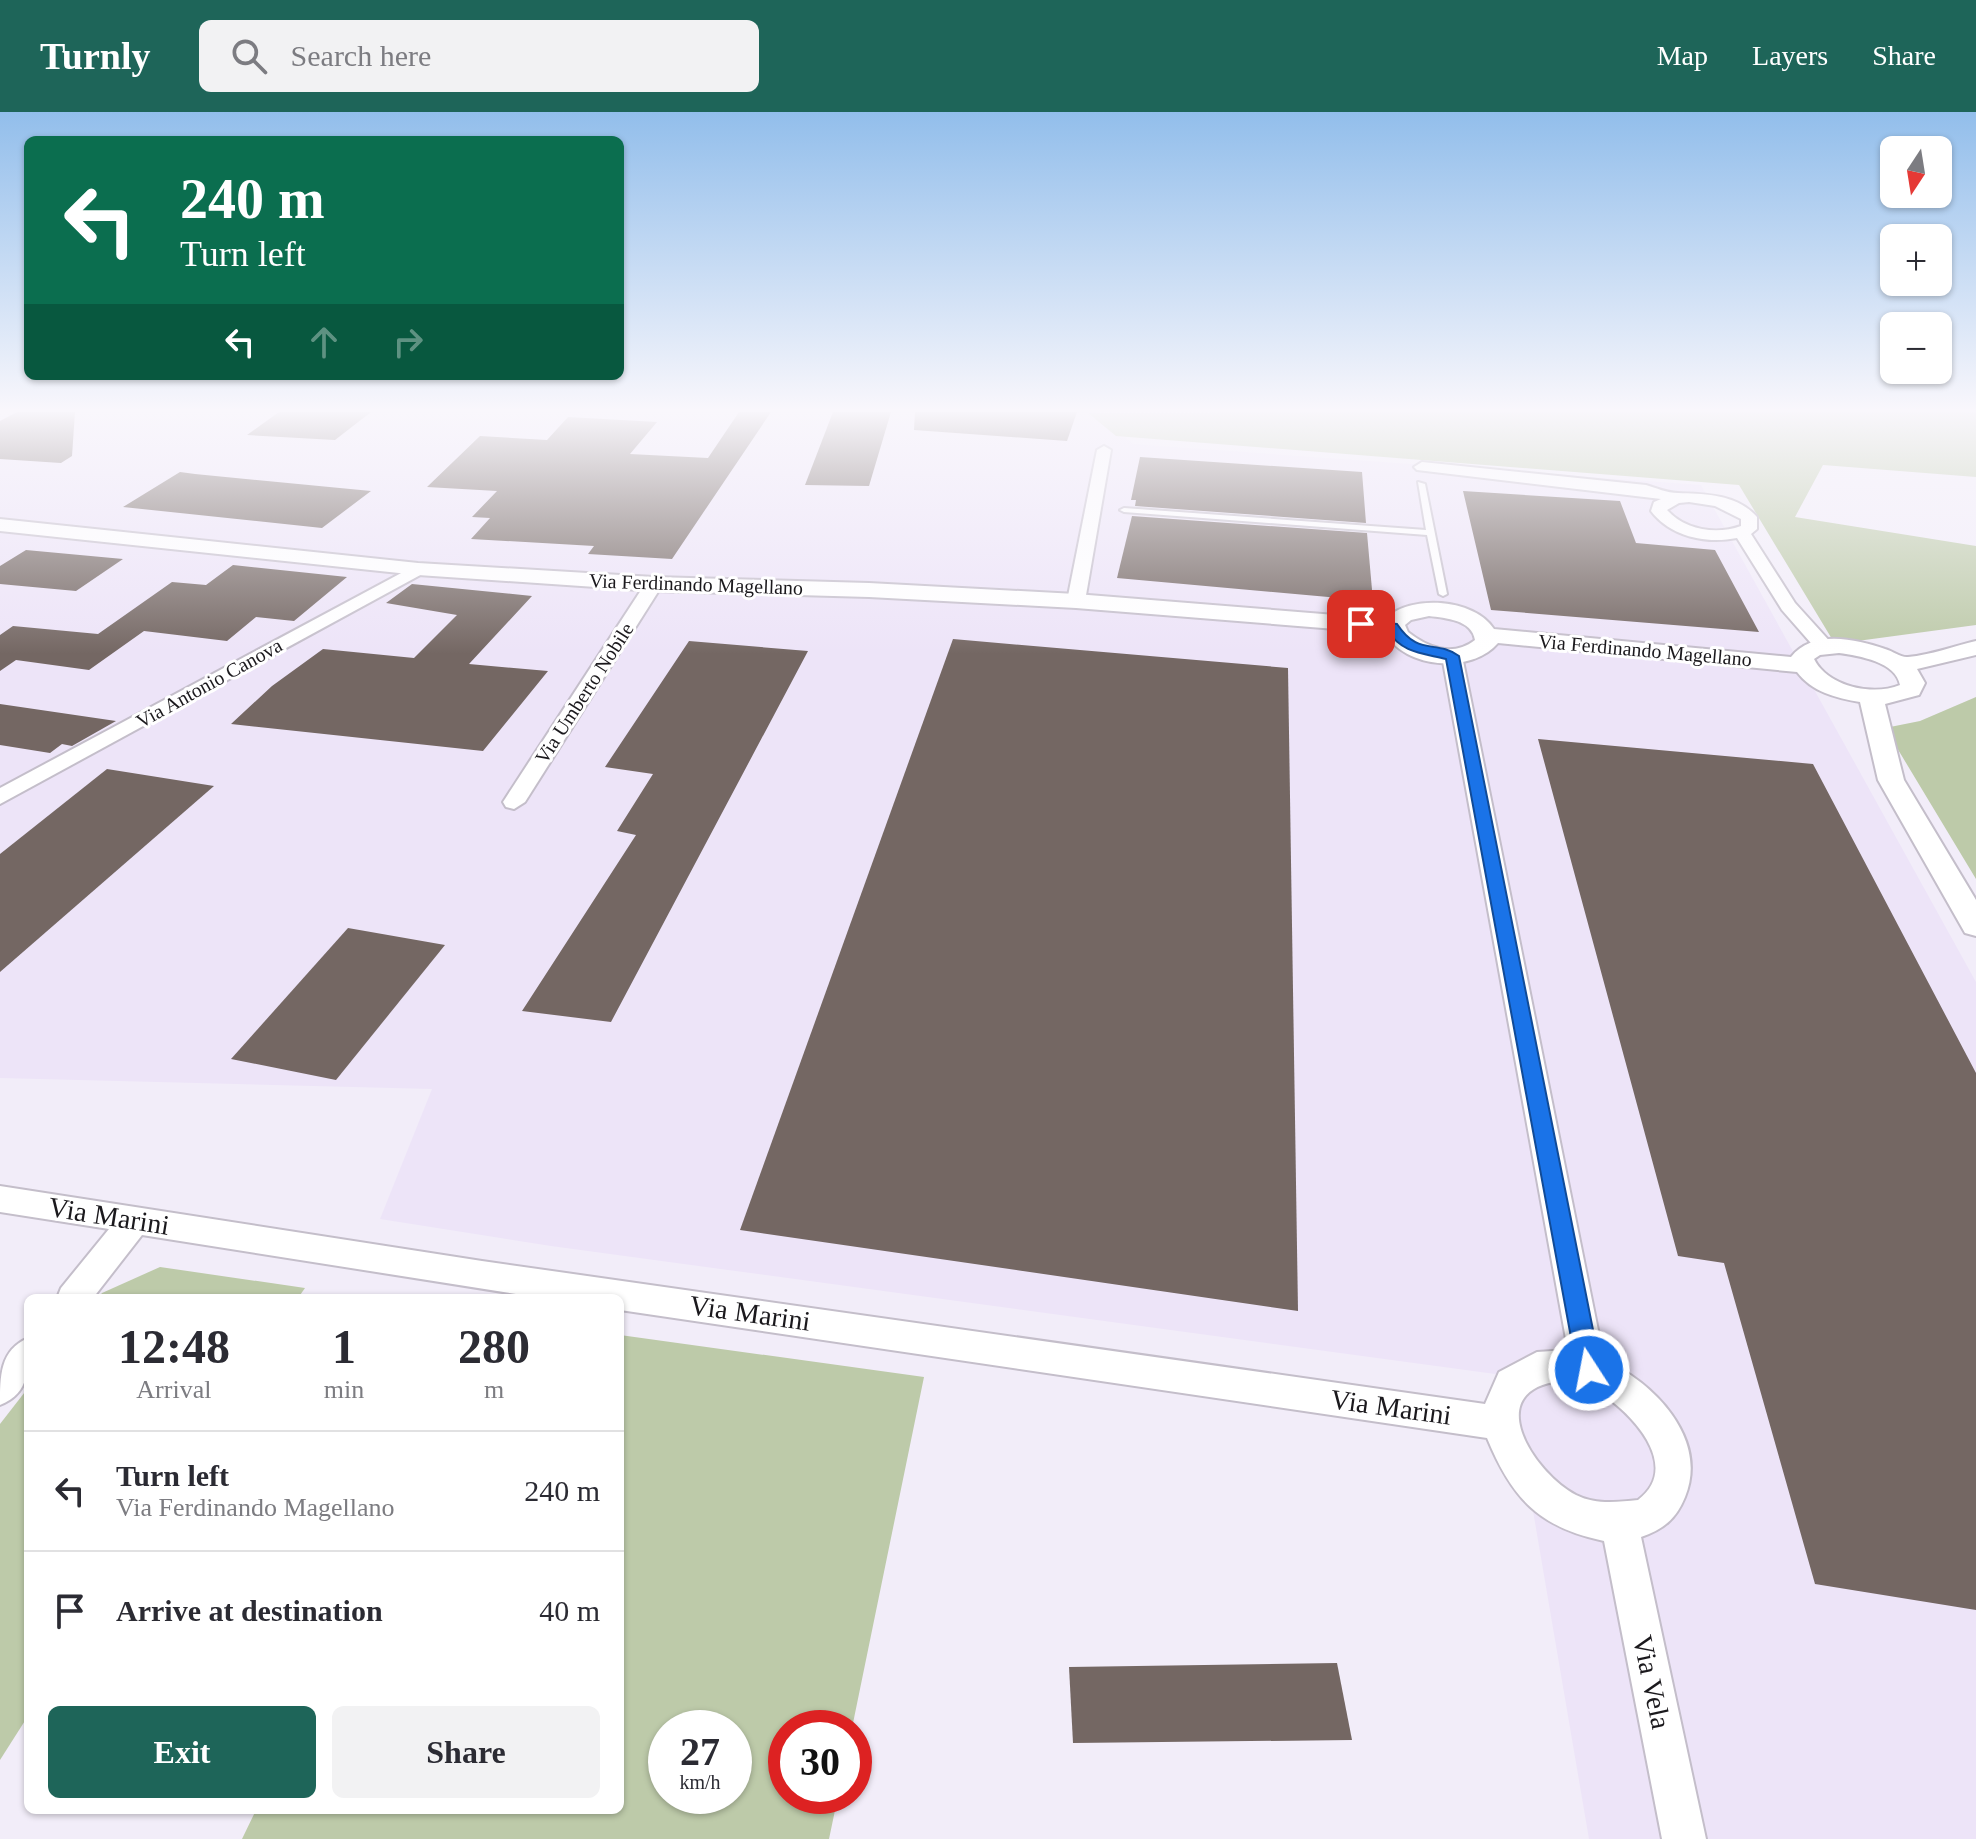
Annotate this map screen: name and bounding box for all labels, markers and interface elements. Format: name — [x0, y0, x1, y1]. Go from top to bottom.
search box — [199, 20, 759, 92]
icon: search — [227, 34, 271, 78]
text: Turnly — [40, 35, 151, 77]
text: Search here — [291, 39, 431, 72]
text: Map — [1657, 40, 1708, 71]
text: Layers — [1752, 40, 1828, 71]
text: Share — [1872, 40, 1936, 71]
north arrow — [1880, 136, 1952, 208]
map controls — [1880, 136, 1952, 384]
icon: left — [48, 168, 152, 272]
text: 240 m — [180, 168, 325, 230]
button: + — [1880, 224, 1952, 296]
text: Turn left — [180, 234, 306, 274]
button: − — [1880, 312, 1952, 384]
icon: left — [218, 320, 262, 364]
icon: ahead — [302, 320, 346, 364]
icon: right — [386, 320, 430, 364]
street label: Via Ferdinando Magellano — [588, 569, 803, 600]
pin — [1327, 590, 1395, 658]
icon: arrive — [1339, 602, 1383, 646]
street label: Via Umberto Nobile — [530, 618, 638, 767]
street label: Via Ferdinando Magellano — [1537, 630, 1753, 671]
street label: Via Antonio Canova — [132, 634, 286, 732]
street label: Via Marini — [46, 1191, 172, 1241]
street label: Via Marini — [687, 1289, 813, 1337]
text: 12:48 — [118, 1320, 230, 1373]
text: 1 — [332, 1320, 356, 1373]
text: 280 — [458, 1320, 530, 1373]
position arrow — [1547, 1328, 1631, 1412]
text: Arrival — [136, 1375, 211, 1404]
text: min — [324, 1375, 364, 1404]
text: m — [484, 1375, 504, 1404]
street label: Via Marini — [1328, 1383, 1454, 1431]
text: Turn left — [116, 1459, 229, 1492]
icon: left — [48, 1469, 92, 1513]
text: 240 m — [524, 1474, 600, 1507]
text: Via Ferdinando Magellano — [116, 1493, 395, 1522]
icon: arrive — [48, 1589, 92, 1633]
text: Arrive at destination — [116, 1594, 383, 1627]
text: 40 m — [539, 1594, 600, 1627]
street label: Via Vela — [1627, 1632, 1677, 1732]
button: Exit — [48, 1706, 316, 1798]
button: Share — [332, 1706, 600, 1798]
speed limit sign: 30 — [768, 1710, 872, 1814]
text: 27 — [680, 1729, 720, 1774]
text: km/h — [679, 1771, 721, 1793]

